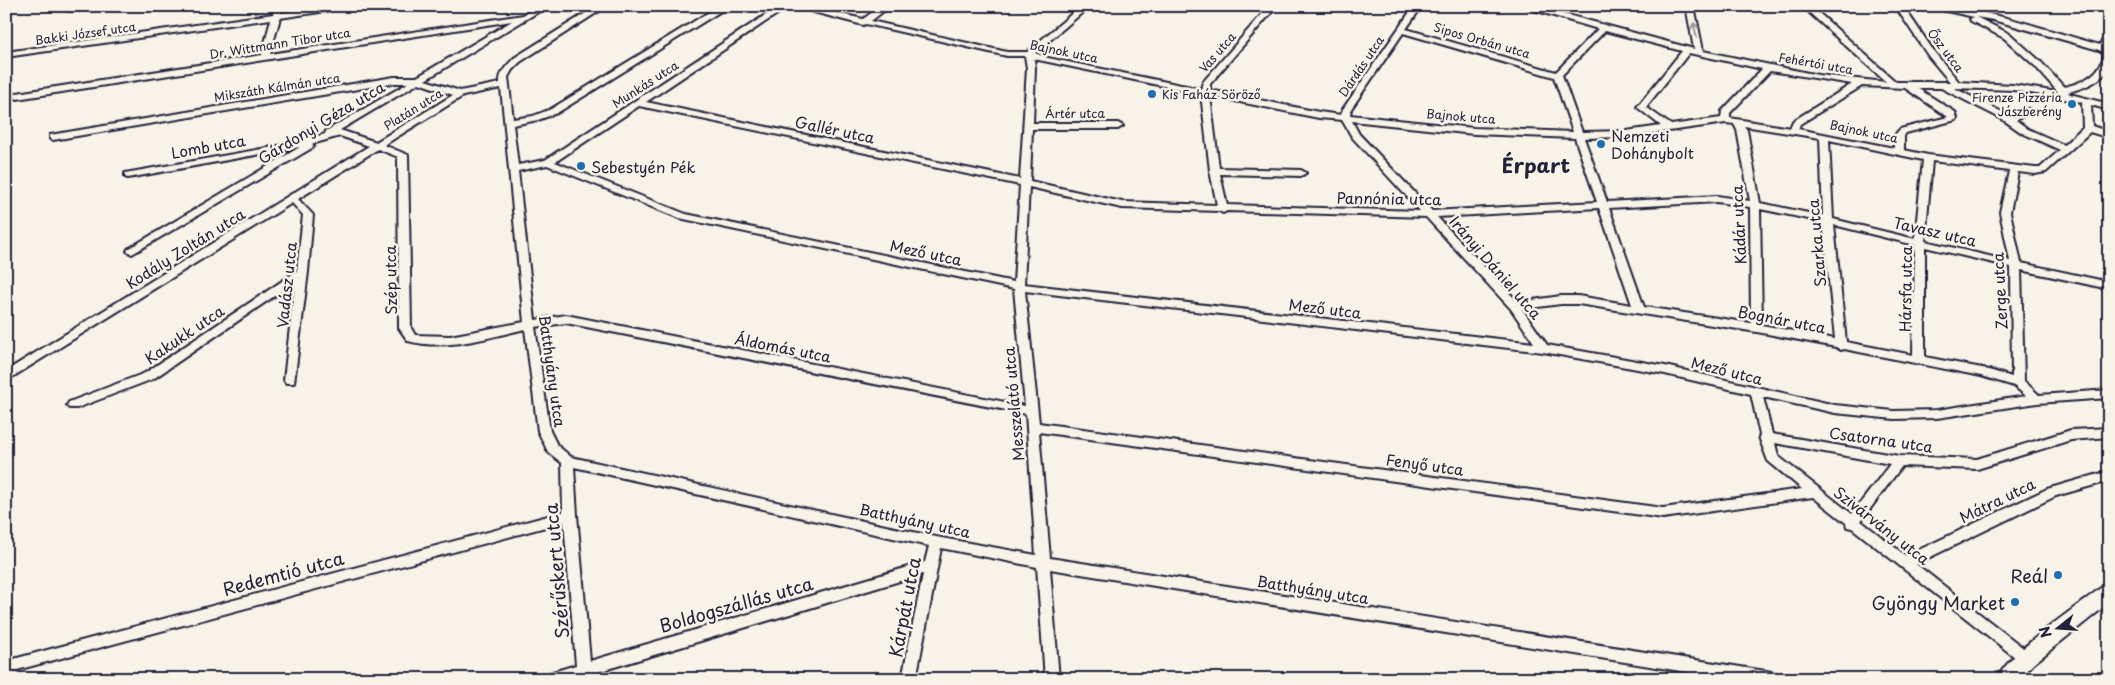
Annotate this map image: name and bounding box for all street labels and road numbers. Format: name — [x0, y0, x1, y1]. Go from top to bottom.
street label: Bakki József utca — [33, 17, 138, 49]
street label: Sipos Orbán utca — [1432, 18, 1533, 63]
street label: Dr. Wittmann Tibor utca — [208, 23, 352, 63]
street label: Ősz utca — [1924, 24, 1969, 76]
street label: Vas utca — [1194, 27, 1240, 76]
street label: Dárdás utca — [1334, 31, 1388, 100]
street label: Bajnok utca — [1028, 35, 1100, 67]
street label: Fehértói utca — [1777, 48, 1855, 78]
street label: Munkás utca — [608, 56, 682, 112]
street label: Mikszáth Kálmán utca — [213, 68, 342, 106]
street label: Gárdonyi Géza utca — [253, 75, 389, 169]
street label: Platán utca — [380, 84, 446, 134]
street label: Ártér utca — [1045, 104, 1105, 122]
street label: Bajnok utca — [1426, 104, 1497, 128]
street label: Gallér utca — [793, 109, 878, 149]
street label: Bajnok utca — [1828, 115, 1900, 147]
street label: Lomb utca — [169, 128, 248, 164]
street label: Kádár utca — [1724, 184, 1752, 265]
street label: Pannónia utca — [1336, 186, 1442, 210]
street label: Szarka utca — [1801, 197, 1831, 288]
street label: Kodály Zoltán utca — [121, 202, 250, 294]
street label: Irányi Dániel utca — [1445, 210, 1548, 324]
street label: Tavasz utca — [1891, 210, 1980, 252]
street label: Mező utca — [888, 233, 965, 271]
street label: Vadász utca — [270, 240, 302, 329]
street label: Szép utca — [378, 244, 402, 315]
street label: Hársfa utca — [1893, 245, 1917, 332]
street label: Zerge utca — [1985, 251, 2013, 330]
street label: Mező utca — [1287, 292, 1363, 324]
street label: Kakukk utca — [140, 299, 229, 369]
street label: Bognár utca — [1736, 299, 1829, 339]
street label: Batthyány utca — [534, 313, 572, 429]
street label: Áldomás utca — [733, 326, 834, 368]
street label: Messzelátó utca — [996, 345, 1029, 462]
street label: Mező utca — [1689, 350, 1766, 390]
street label: Csatorna utca — [1828, 420, 1934, 458]
street label: Fenyő utca — [1385, 447, 1466, 481]
street label: Mátra utca — [1955, 471, 2039, 528]
street label: Szivárvány utca — [1829, 480, 1935, 570]
street label: Batthyány utca — [857, 497, 973, 543]
street label: Szérűskert utca — [537, 502, 575, 640]
street label: Redemtió utca — [219, 544, 347, 602]
street label: Kárpát utca — [881, 554, 927, 660]
street label: Boldogszállás utca — [656, 569, 817, 639]
street label: Batthyány utca — [1255, 569, 1371, 609]

